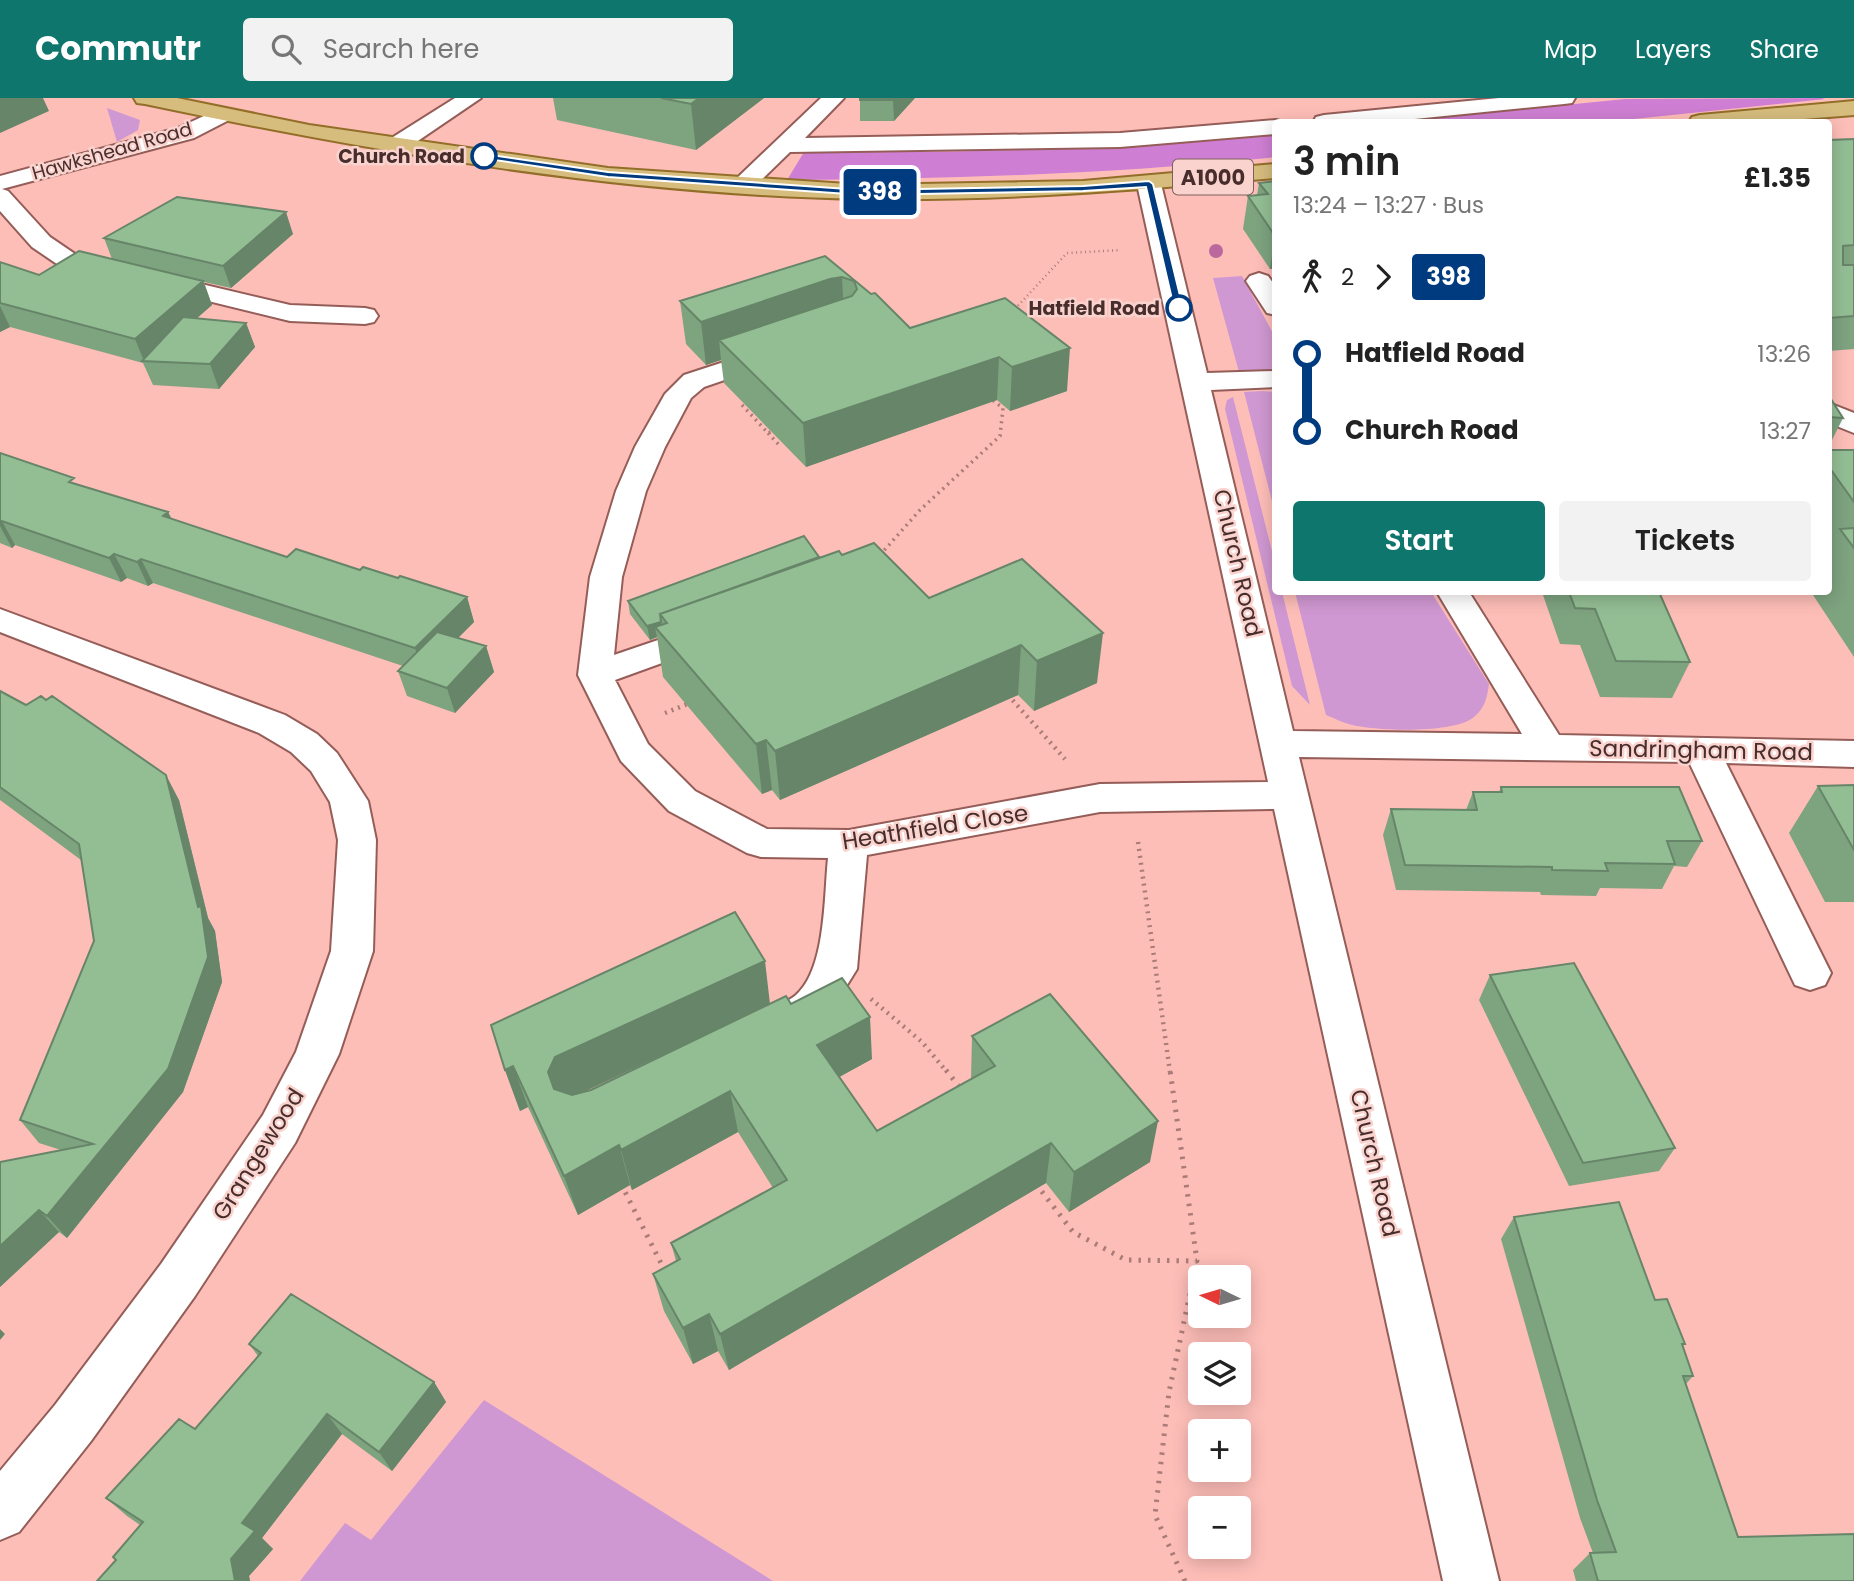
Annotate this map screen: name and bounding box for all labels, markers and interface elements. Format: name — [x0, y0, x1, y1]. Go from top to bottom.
search box — [243, 18, 733, 81]
text: Commutr — [35, 25, 201, 72]
icon: search — [267, 30, 305, 68]
text: Search here — [323, 31, 479, 67]
text: Map — [1544, 33, 1597, 66]
text: Layers — [1635, 33, 1711, 66]
text: Share — [1749, 33, 1819, 66]
street label: Hawkshead Road — [29, 115, 195, 187]
text: 3 min — [1293, 135, 1400, 188]
place label: Church Road — [338, 143, 465, 170]
marker: Church Road — [471, 143, 497, 169]
road number: A1000 — [1173, 160, 1253, 194]
text: £1.35 — [1744, 160, 1811, 196]
line badge: 398 — [840, 169, 920, 215]
text: 398 — [858, 175, 902, 208]
text: 13:24 – 13:27 · Bus — [1293, 189, 1484, 221]
icon: walk — [1293, 258, 1331, 296]
icon: forward — [1364, 258, 1402, 296]
text: 398 — [1426, 260, 1471, 293]
text: 2 — [1341, 261, 1354, 293]
place label: Hatfield Road — [1029, 295, 1160, 322]
marker: Hatfield Road — [1166, 295, 1192, 321]
text: Hatfield Road — [1345, 335, 1525, 371]
text: 13:26 — [1757, 338, 1811, 370]
text: Church Road — [1345, 412, 1519, 448]
text: 13:27 — [1759, 415, 1811, 447]
street label: Church Road — [1205, 486, 1271, 640]
button: Start — [1293, 501, 1545, 581]
button: Tickets — [1559, 501, 1811, 581]
street label: Sandringham Road — [1589, 732, 1813, 768]
street label: Heathfield Close — [840, 796, 1030, 858]
street label: Grangewood — [205, 1082, 311, 1226]
street label: Church Road — [1342, 1086, 1408, 1240]
north arrow — [1188, 1265, 1251, 1328]
map controls — [1188, 1265, 1251, 1559]
button: layers — [1188, 1342, 1251, 1405]
button: + — [1188, 1419, 1251, 1482]
button: − — [1188, 1496, 1251, 1559]

